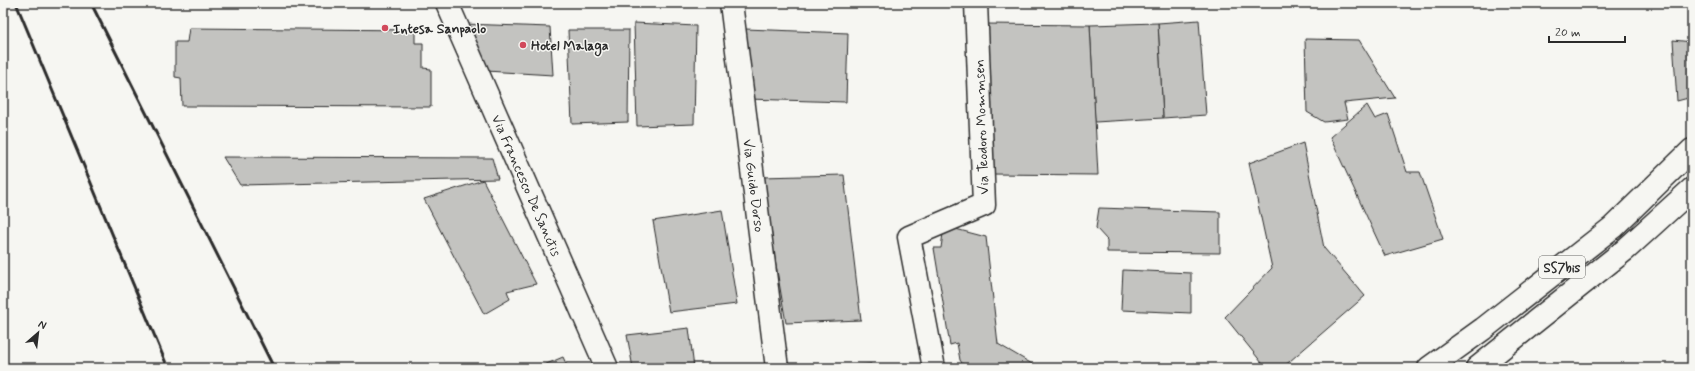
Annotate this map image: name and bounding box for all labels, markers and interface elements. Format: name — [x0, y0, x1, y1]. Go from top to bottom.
scale bar — [1549, 18, 1625, 44]
place label: Intesa Sanpaolo — [393, 20, 486, 38]
marker: Intesa Sanpaolo — [380, 23, 390, 33]
text: 20 m — [1555, 25, 1581, 41]
place label: Hotel Malaga — [531, 37, 609, 57]
marker: Hotel Malaga — [518, 40, 528, 50]
street label: Via Teodoro Mommsen — [971, 59, 993, 195]
street label: Via Francesco De Sanctis — [487, 112, 565, 259]
street label: Via Guido Dorso — [738, 138, 768, 233]
road number: SS7bis — [1539, 256, 1585, 278]
north arrow — [18, 313, 58, 353]
text: N — [36, 317, 49, 333]

